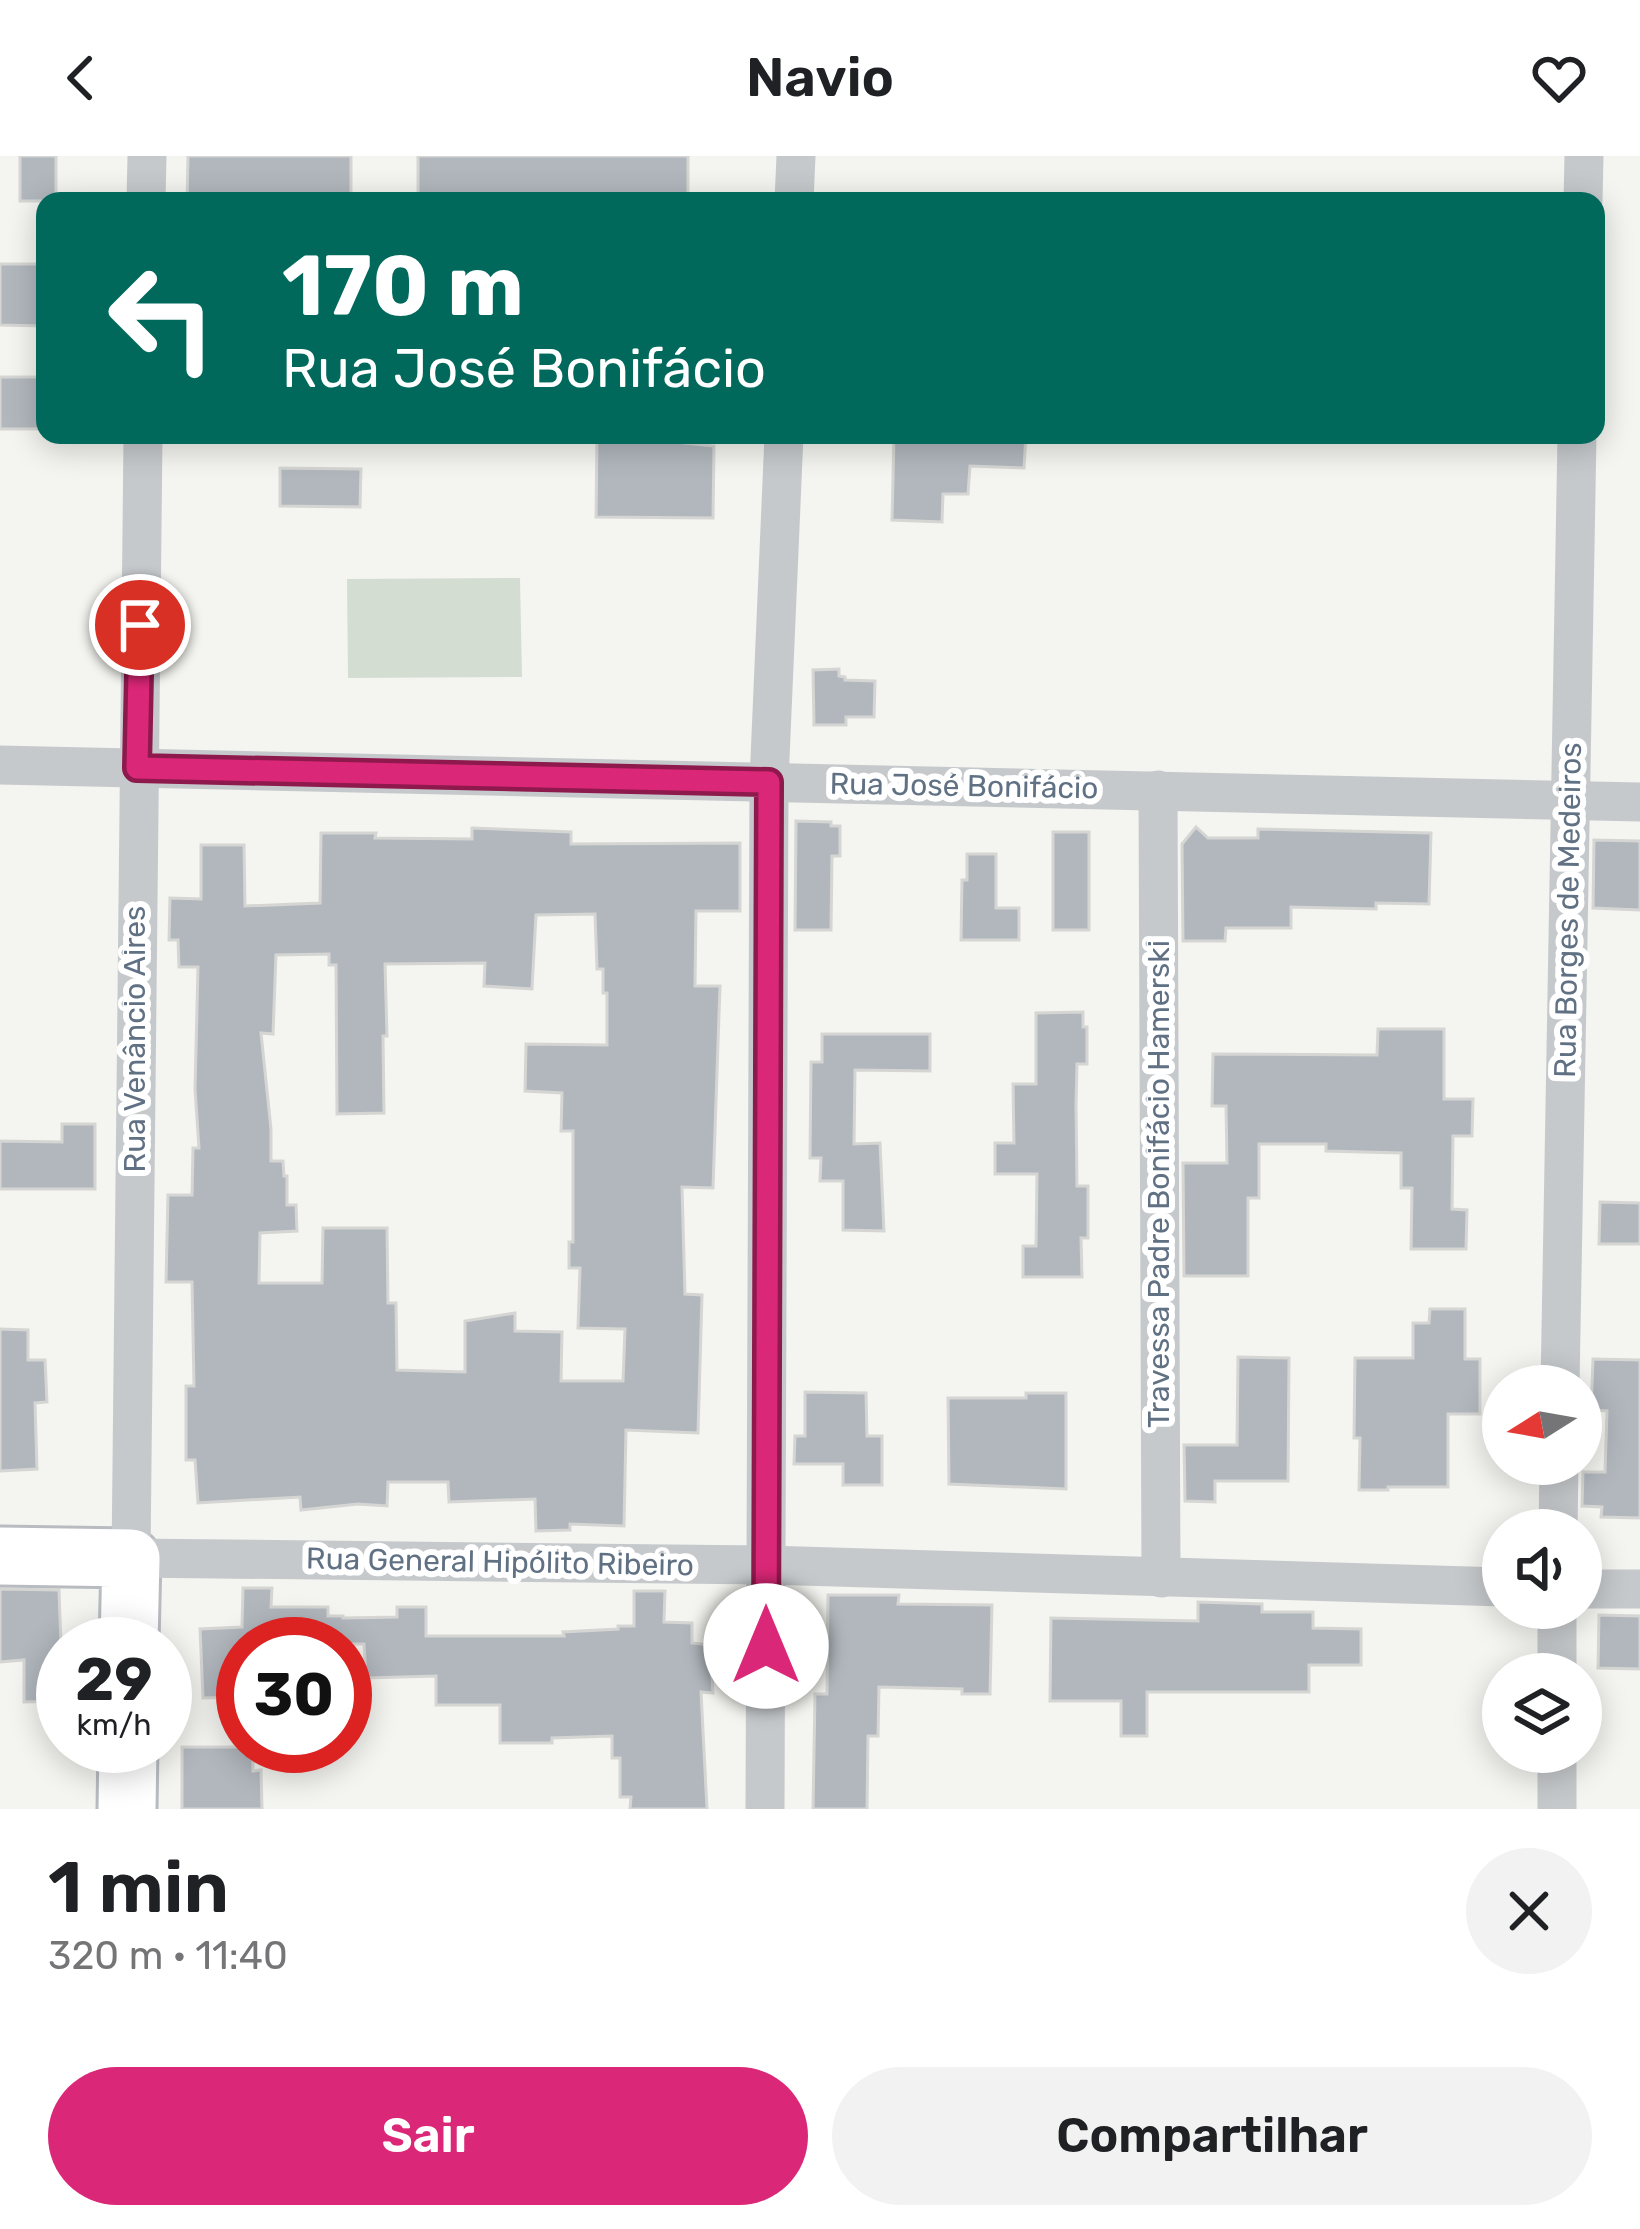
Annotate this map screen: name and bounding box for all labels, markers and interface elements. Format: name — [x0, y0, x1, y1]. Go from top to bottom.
icon: back — [48, 45, 114, 111]
icon: heart — [1526, 45, 1592, 111]
text: Navio — [746, 46, 894, 110]
text: 170 m — [282, 236, 524, 336]
icon: left — [84, 240, 240, 396]
text: Rua José Bonifácio — [282, 337, 766, 401]
pin — [89, 574, 191, 676]
icon: arrive — [107, 592, 173, 658]
street label: Rua Borges de Medeiros — [1547, 742, 1589, 1078]
street label: Rua José Bonifácio — [829, 766, 1099, 806]
street label: Rua Venâncio Aires — [117, 906, 153, 1172]
street label: Travessa Padre Bonifácio Hamerski — [1141, 940, 1177, 1428]
north arrow — [1482, 1365, 1602, 1485]
map controls — [1482, 1365, 1602, 1773]
button: sound — [1482, 1509, 1602, 1629]
street label: Rua General Hipólito Ribeiro — [306, 1541, 694, 1583]
position arrow — [703, 1583, 829, 1709]
speed limit sign: 30 — [216, 1617, 372, 1773]
text: 29 — [75, 1644, 153, 1715]
button: layers — [1482, 1653, 1602, 1773]
text: km/h — [77, 1707, 151, 1743]
text: 1 min — [48, 1845, 229, 1930]
button: close — [1466, 1848, 1592, 1974]
text: 320 m · 11:40 — [48, 1933, 288, 1979]
button: Sair — [48, 2067, 808, 2205]
button: Compartilhar — [832, 2067, 1592, 2205]

